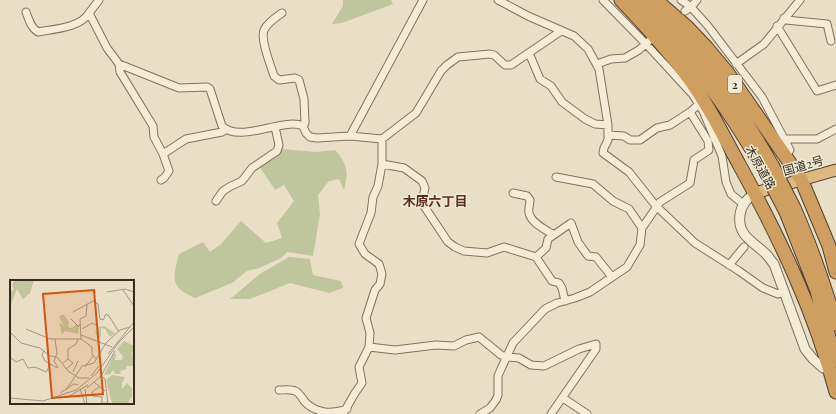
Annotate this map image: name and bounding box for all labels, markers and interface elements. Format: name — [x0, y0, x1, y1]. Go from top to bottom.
road number: 2 — [728, 75, 742, 93]
street label: 木原道路 — [742, 142, 780, 192]
street label: 国道2号 — [781, 152, 825, 178]
district label: 木原六丁目 — [402, 192, 468, 209]
inset map — [10, 280, 134, 404]

